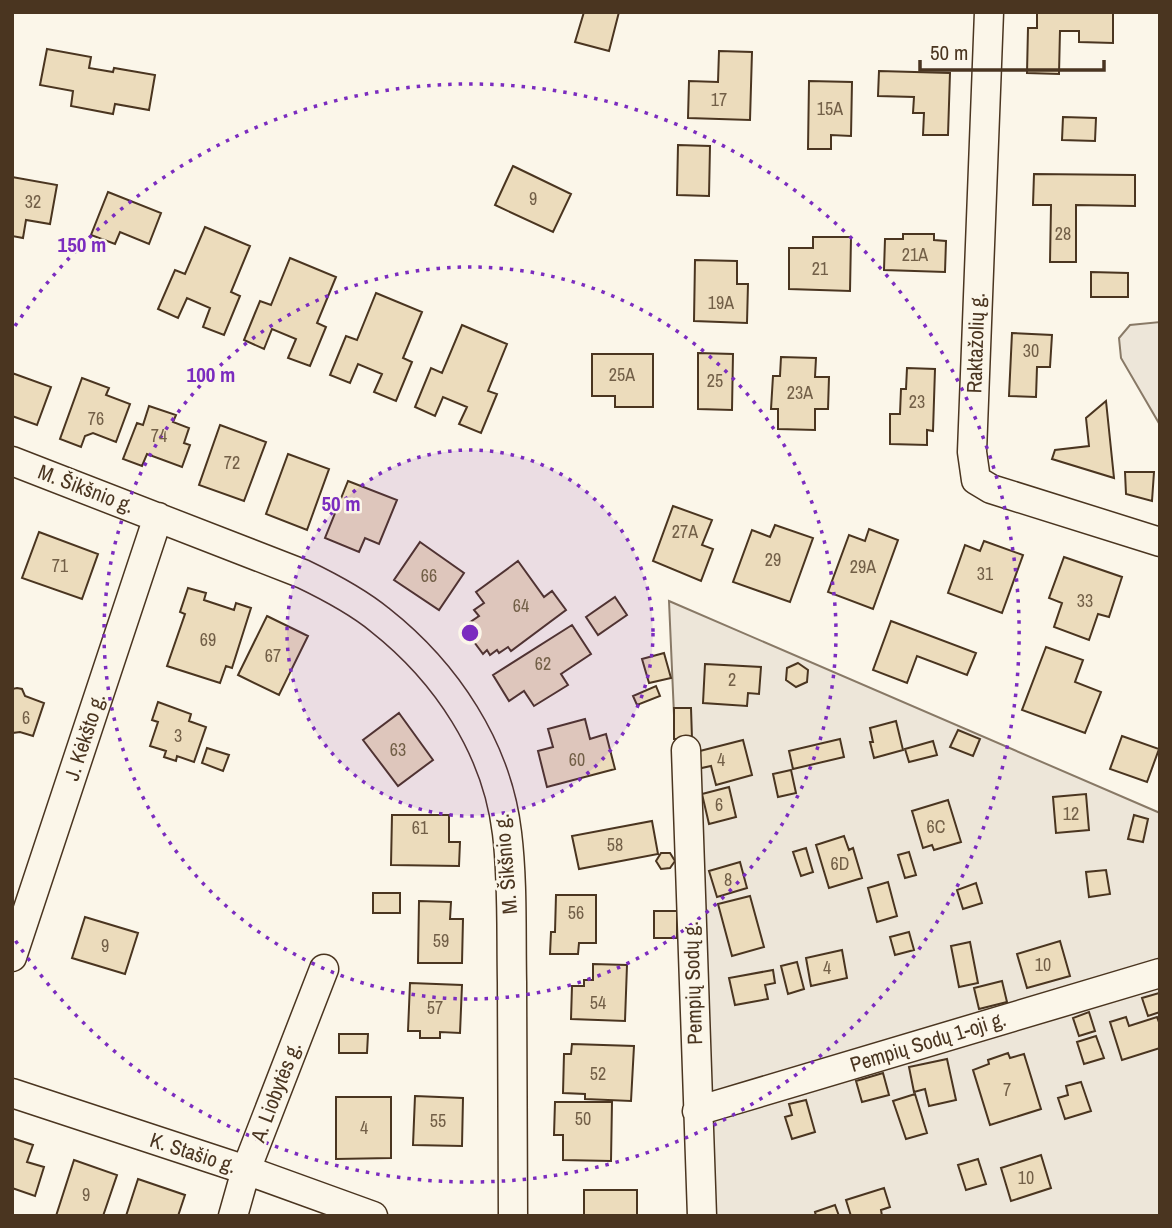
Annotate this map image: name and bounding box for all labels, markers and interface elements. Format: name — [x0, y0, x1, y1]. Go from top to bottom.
scale bar — [920, 28, 1104, 72]
text: 50 m — [930, 38, 968, 67]
house number: 17 — [711, 87, 727, 112]
house number: 15A — [817, 96, 843, 121]
house number: 9 — [529, 186, 537, 211]
house number: 32 — [25, 189, 41, 214]
house number: 28 — [1055, 221, 1071, 246]
text: 150 m — [58, 230, 106, 259]
house number: 21A — [902, 242, 928, 267]
house number: 21 — [812, 256, 829, 281]
house number: 19A — [708, 290, 734, 315]
street label: Raktažolių g. — [959, 292, 992, 394]
house number: 30 — [1023, 338, 1039, 363]
text: 100 m — [187, 360, 235, 389]
house number: 25A — [609, 362, 635, 387]
house number: 25 — [707, 368, 723, 393]
house number: 23A — [787, 380, 813, 405]
house number: 23 — [909, 389, 925, 414]
house number: 76 — [88, 406, 104, 431]
house number: 74 — [151, 423, 167, 448]
house number: 72 — [224, 450, 240, 475]
street label: M. Šikšnio g. — [34, 457, 138, 520]
text: 50 m — [321, 489, 361, 518]
house number: 27A — [672, 519, 698, 544]
house number: 29 — [765, 547, 781, 572]
house number: 71 — [52, 553, 69, 578]
house number: 29A — [850, 554, 876, 579]
house number: 31 — [977, 561, 994, 586]
house number: 66 — [421, 563, 437, 588]
house number: 33 — [1077, 588, 1093, 613]
house number: 64 — [513, 593, 529, 618]
centre of rings — [458, 621, 482, 645]
house number: 69 — [200, 627, 216, 652]
house number: 67 — [265, 643, 281, 668]
house number: 62 — [535, 651, 551, 676]
house number: 2 — [728, 667, 736, 692]
street label: J. Kėkšto g. — [57, 690, 112, 784]
house number: 6 — [22, 705, 30, 730]
house number: 3 — [174, 723, 182, 748]
house number: 63 — [390, 737, 406, 762]
house number: 60 — [569, 747, 585, 772]
house number: 4 — [717, 747, 725, 772]
house number: 6 — [715, 792, 723, 817]
house number: 12 — [1063, 801, 1079, 826]
street label: M. Šikšnio g. — [487, 813, 524, 915]
house number: 6C — [927, 814, 945, 839]
house number: 61 — [412, 815, 429, 840]
house number: 58 — [607, 832, 623, 857]
house number: 6D — [831, 851, 849, 876]
house number: 8 — [724, 867, 732, 892]
house number: 56 — [568, 900, 584, 925]
street label: Pempių Sodų g. — [676, 921, 709, 1045]
house number: 59 — [433, 928, 449, 953]
house number: 9 — [101, 933, 109, 958]
house number: 10 — [1035, 952, 1051, 977]
house number: 4 — [823, 955, 831, 980]
house number: 54 — [590, 990, 606, 1015]
house number: 57 — [427, 995, 443, 1020]
street label: Pempių Sodų 1-oji g. — [846, 1004, 1009, 1079]
street label: A. Liobytės g. — [243, 1037, 308, 1147]
house number: 52 — [590, 1061, 606, 1086]
house number: 7 — [1003, 1077, 1011, 1102]
house number: 50 — [575, 1106, 591, 1131]
house number: 55 — [430, 1108, 446, 1133]
house number: 4 — [360, 1115, 368, 1140]
street label: K. Stašio g. — [146, 1125, 240, 1180]
house number: 10 — [1018, 1165, 1034, 1190]
house number: 9 — [82, 1182, 90, 1207]

